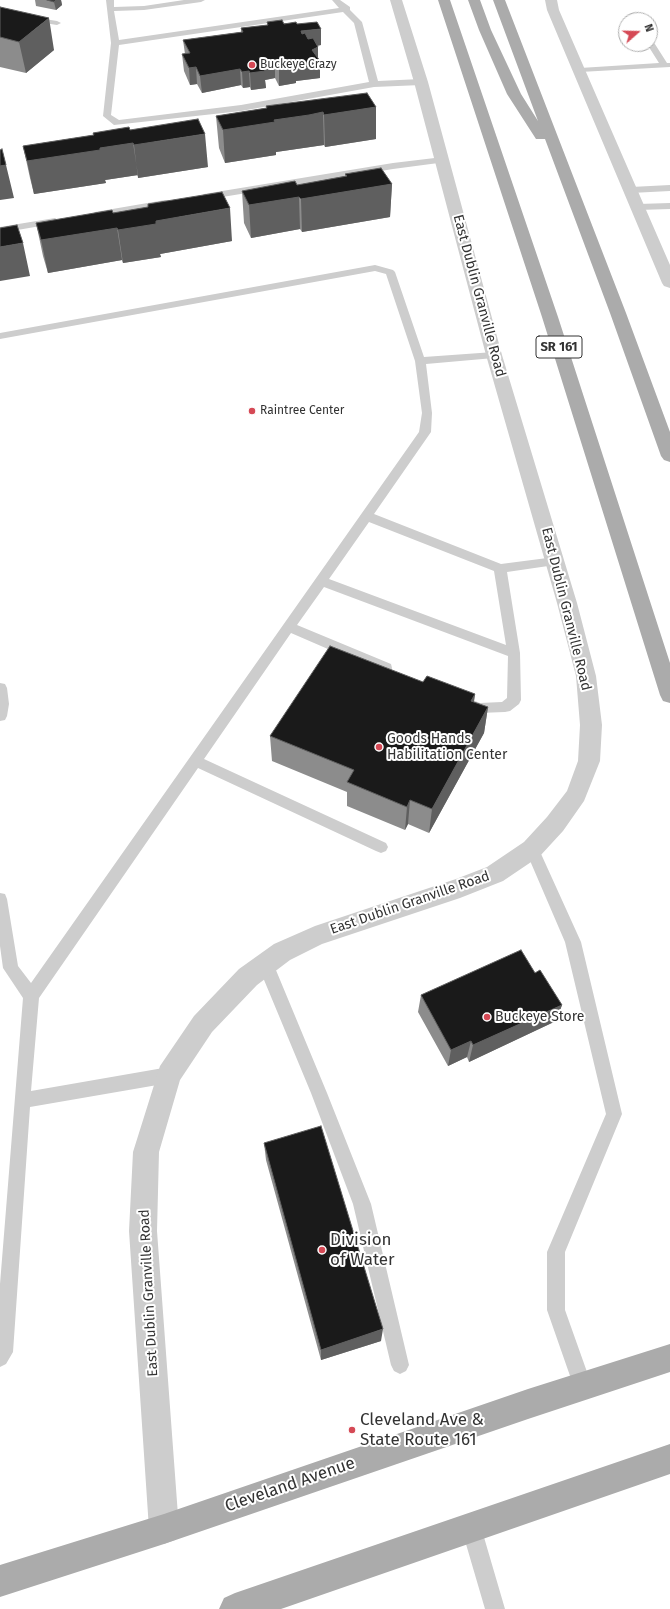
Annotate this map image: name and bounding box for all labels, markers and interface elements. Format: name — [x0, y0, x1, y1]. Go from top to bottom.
north arrow — [618, 12, 658, 52]
text: N — [641, 22, 656, 34]
place label: Buckeye Crazy — [260, 58, 337, 72]
marker: Buckeye Crazy — [247, 60, 257, 70]
street label: East Dublin Granville Road — [449, 213, 509, 379]
road number: SR 161 — [536, 336, 582, 358]
place label: Raintree Center — [260, 404, 344, 418]
marker: Raintree Center — [247, 406, 257, 416]
street label: East Dublin Granville Road — [538, 526, 594, 692]
place label: Goods Hands Habilitation Center — [387, 731, 507, 764]
marker: Goods Hands Habilitation Center — [374, 742, 384, 752]
street label: East Dublin Granville Road — [328, 868, 492, 938]
place label: Buckeye Store — [495, 1009, 584, 1025]
marker: Buckeye Store — [482, 1012, 492, 1022]
street label: East Dublin Granville Road — [136, 1209, 162, 1377]
place label: Division of Water — [330, 1230, 395, 1270]
marker: Division of Water — [317, 1245, 327, 1255]
place label: Cleveland Ave & State Route 161 — [360, 1410, 484, 1450]
marker: Cleveland Ave & State Route 161 — [347, 1425, 357, 1435]
street label: Cleveland Avenue — [222, 1453, 358, 1517]

